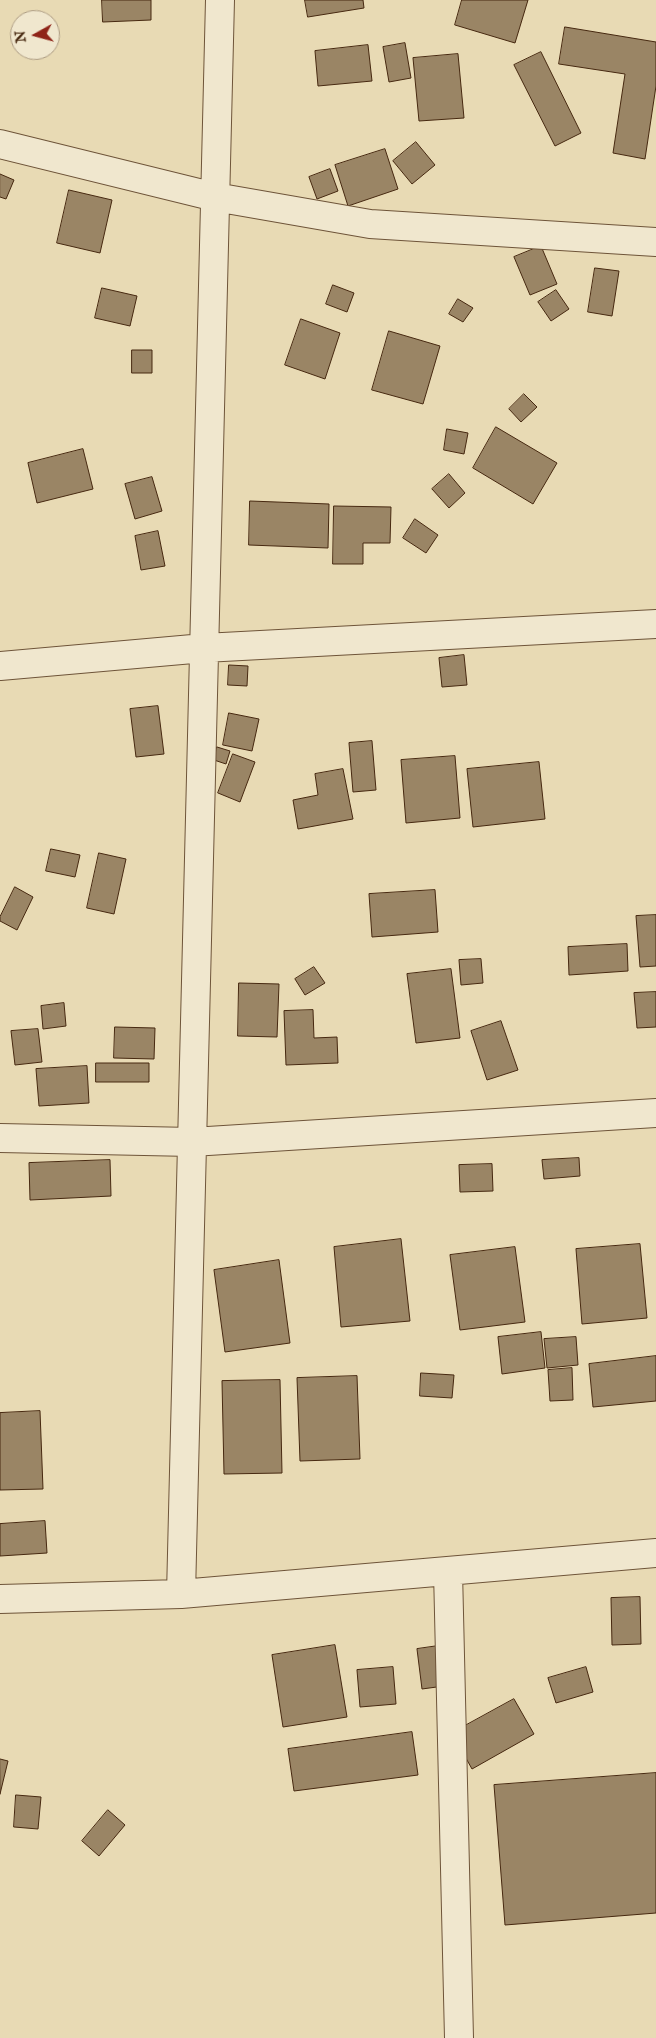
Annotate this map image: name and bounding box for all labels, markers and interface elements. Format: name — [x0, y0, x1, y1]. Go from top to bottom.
north arrow — [10, 10, 60, 60]
text: N — [11, 30, 31, 44]

